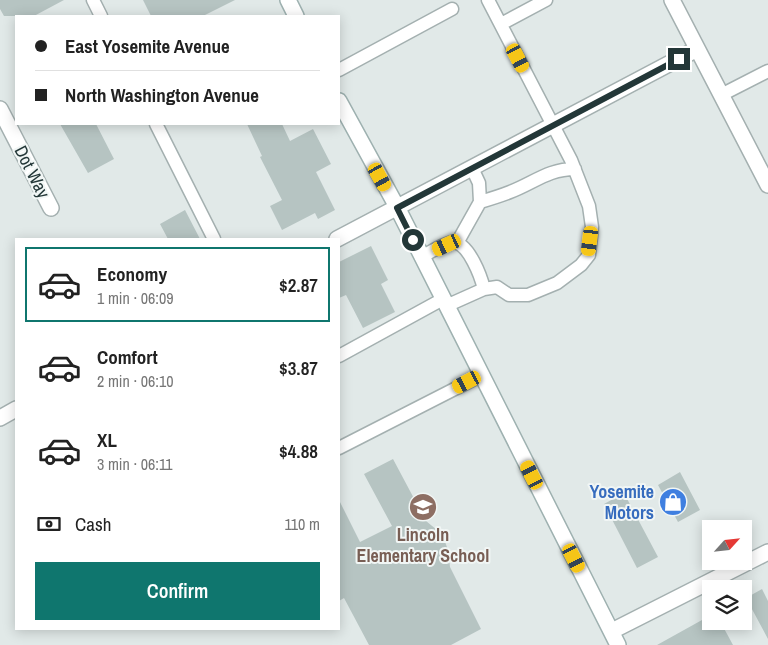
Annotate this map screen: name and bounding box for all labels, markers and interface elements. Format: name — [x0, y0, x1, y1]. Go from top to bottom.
text: East Yosemite Avenue — [65, 33, 230, 59]
car — [504, 41, 531, 75]
route end — [668, 48, 690, 70]
text: North Washington Avenue — [65, 82, 259, 108]
street label: Dot Way — [9, 141, 57, 203]
car — [366, 160, 393, 194]
car — [580, 225, 599, 257]
route start — [402, 229, 424, 251]
car — [430, 232, 463, 258]
text: Economy — [97, 261, 167, 287]
icon: car — [37, 262, 82, 307]
text: $2.87 — [279, 272, 318, 298]
text: 1 min · 06:09 — [97, 287, 174, 309]
text: Comfort — [97, 344, 158, 370]
icon: car — [37, 345, 82, 390]
text: $3.87 — [279, 355, 318, 381]
car — [450, 369, 483, 395]
text: 2 min · 06:10 — [97, 370, 174, 392]
text: XL — [97, 427, 117, 453]
icon: car — [37, 428, 82, 473]
text: $4.88 — [279, 438, 318, 464]
text: 3 min · 06:11 — [97, 453, 173, 475]
car — [518, 458, 545, 492]
place label: Yosemite Motors — [589, 479, 654, 525]
shop icon: Yosemite Motors — [658, 487, 688, 517]
school or university icon: Lincoln Elementary School — [408, 492, 438, 522]
icon: cash — [35, 510, 63, 538]
text: Cash — [75, 511, 111, 537]
text: 110 m — [284, 513, 320, 535]
north arrow — [702, 520, 752, 570]
map controls — [702, 520, 752, 630]
place label: Lincoln Elementary School — [357, 522, 489, 568]
car — [560, 541, 587, 575]
button: Confirm — [35, 562, 320, 620]
button: layers — [702, 580, 752, 630]

